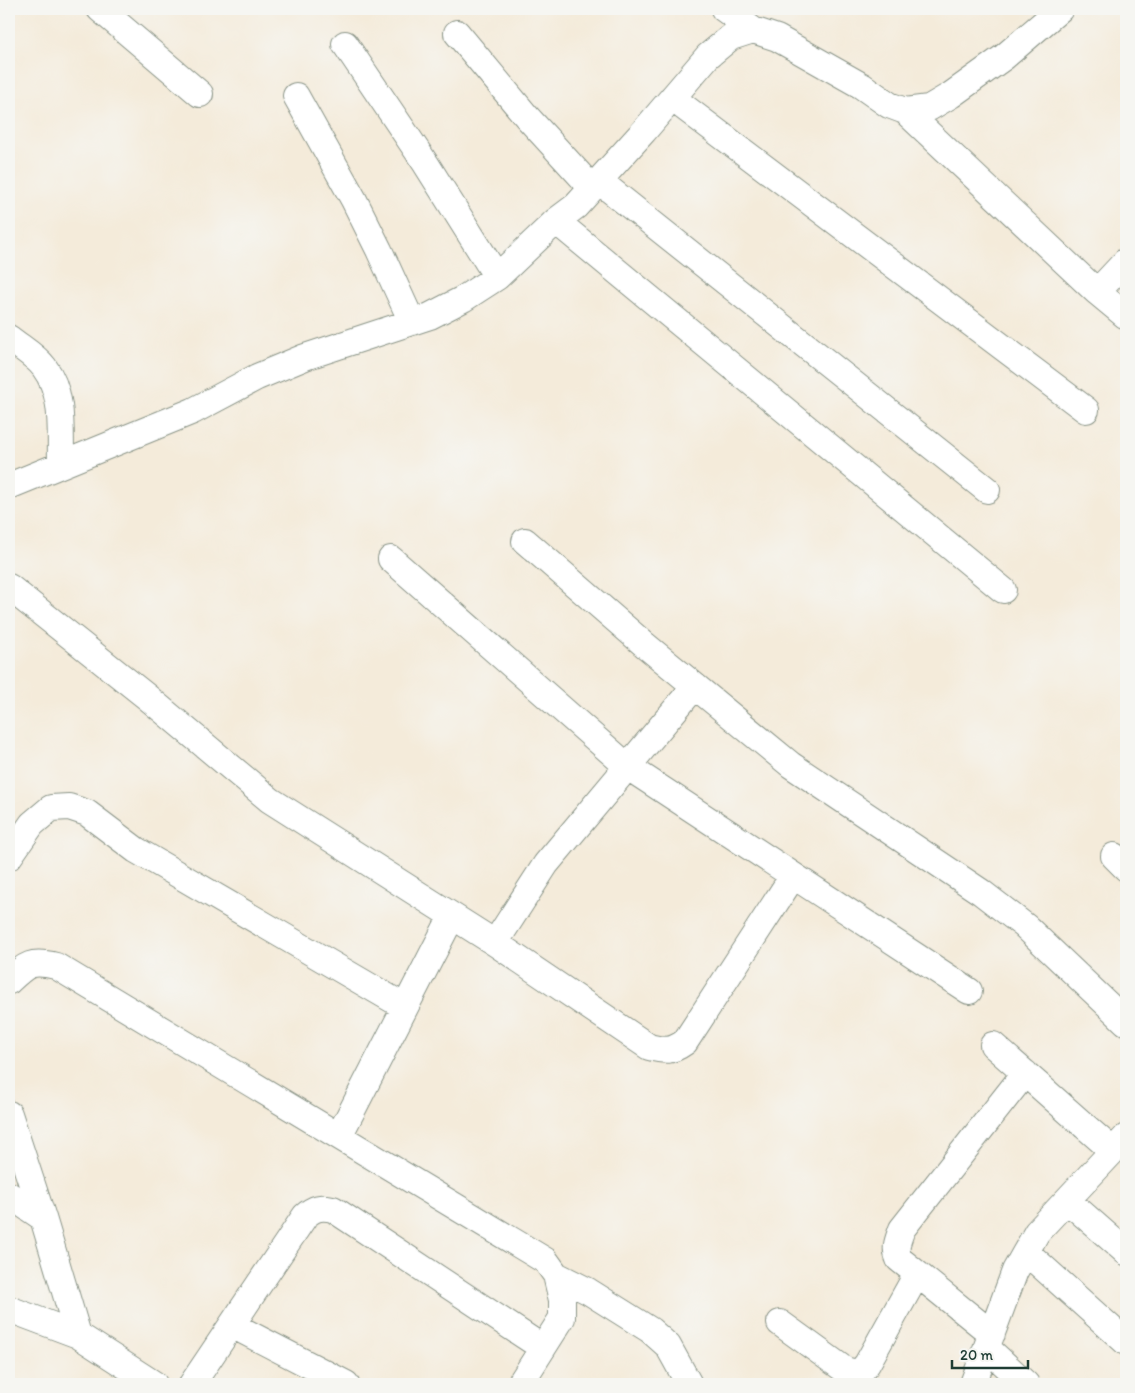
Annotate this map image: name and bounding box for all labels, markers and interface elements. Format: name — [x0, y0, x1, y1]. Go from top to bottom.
scale bar — [952, 1338, 1029, 1370]
text: 20 m — [960, 1346, 994, 1364]

